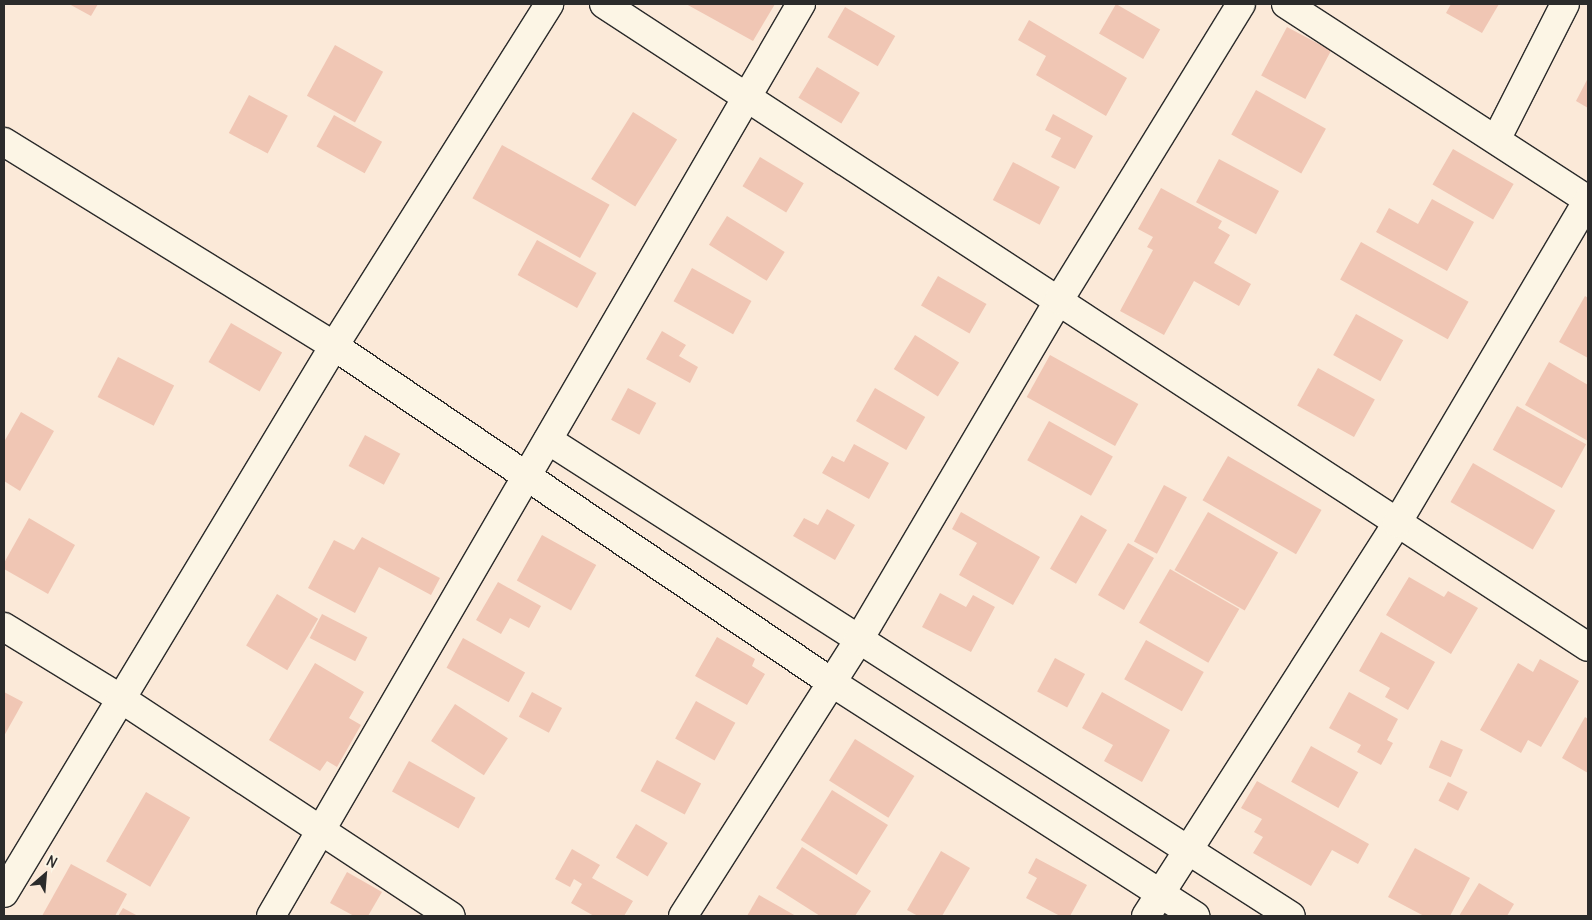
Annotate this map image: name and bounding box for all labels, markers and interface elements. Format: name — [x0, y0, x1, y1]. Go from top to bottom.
north arrow — [20, 850, 70, 900]
text: N — [43, 851, 60, 872]

